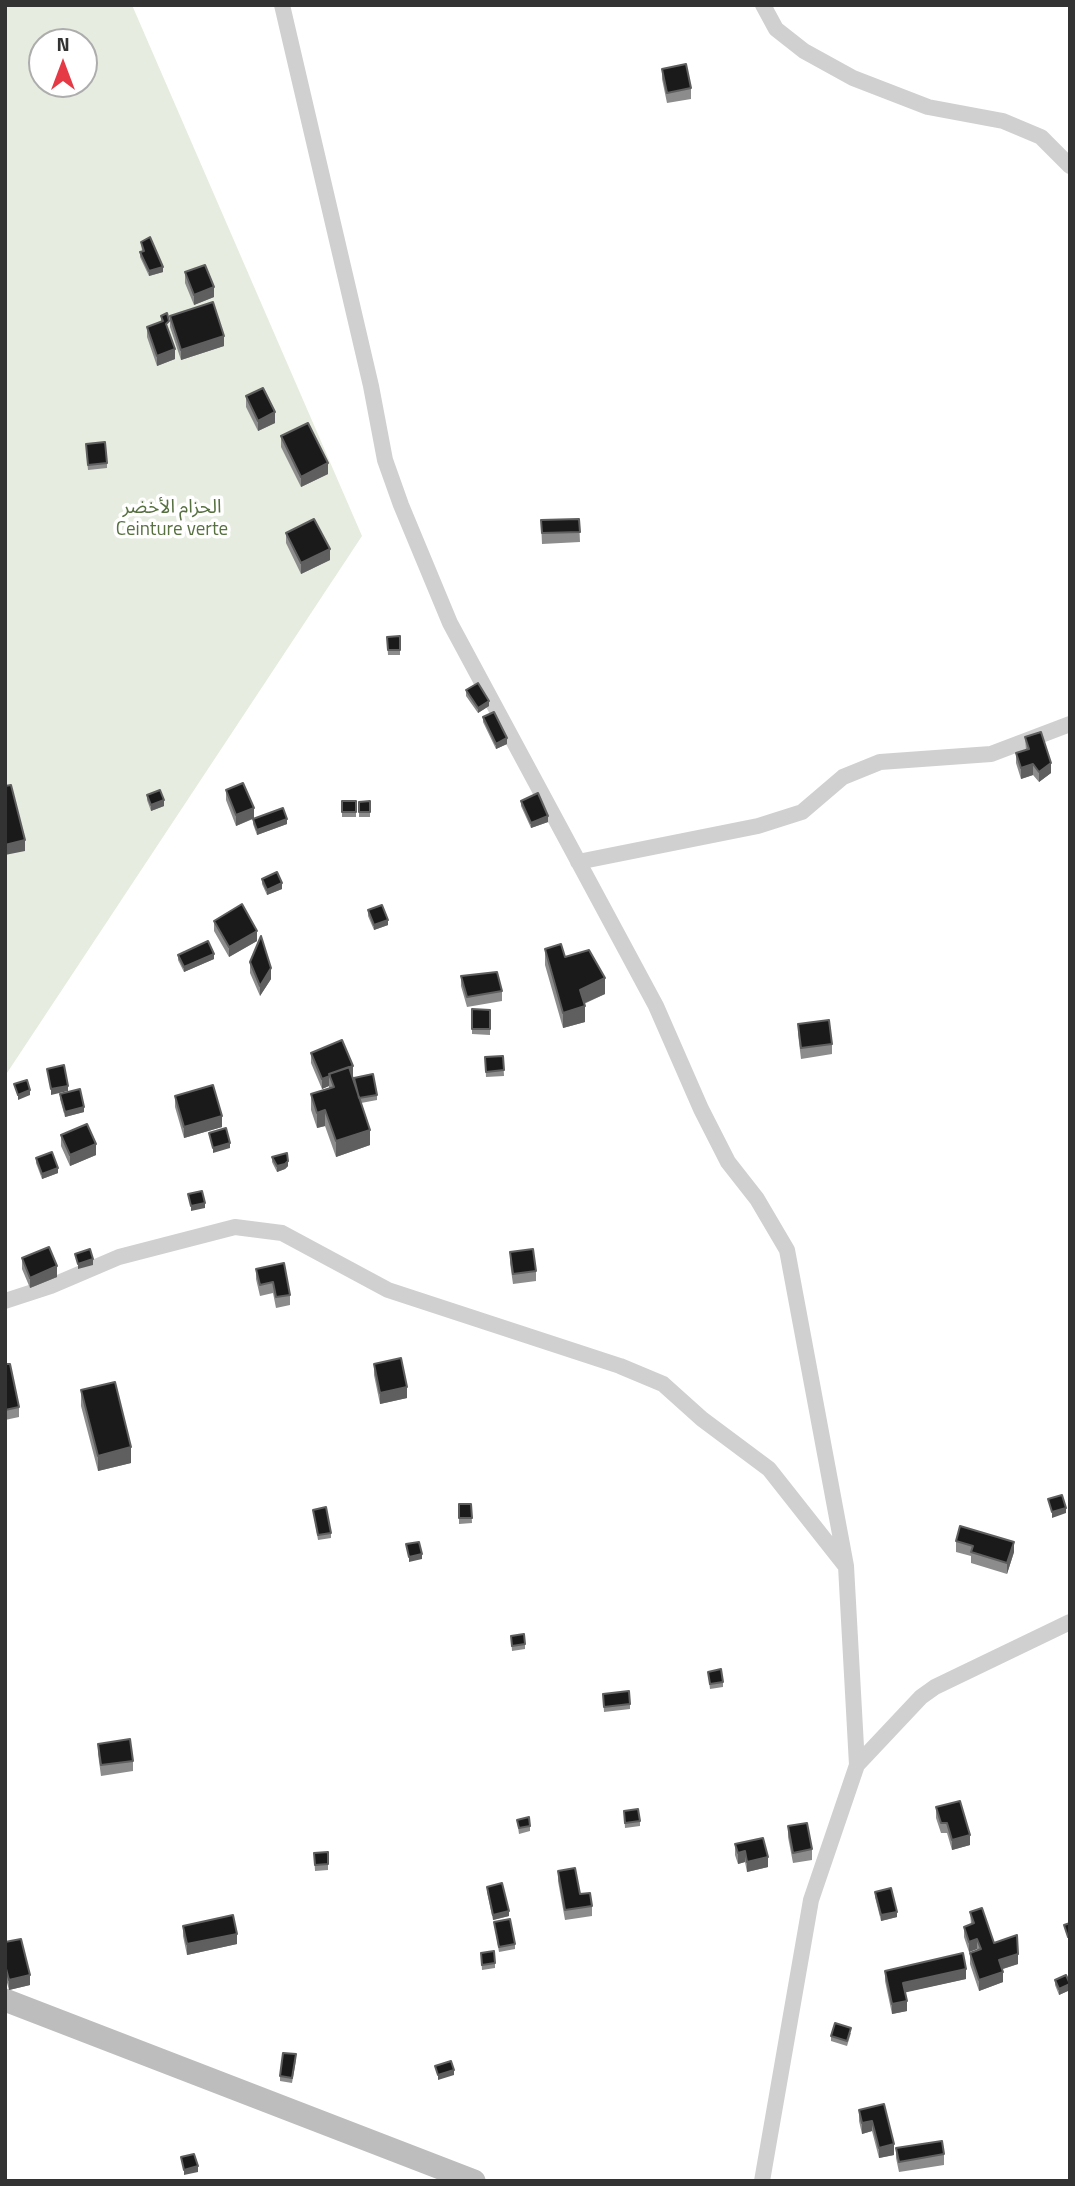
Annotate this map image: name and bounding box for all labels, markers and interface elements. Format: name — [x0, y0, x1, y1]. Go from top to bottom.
north arrow — [28, 28, 98, 98]
text: N — [56, 29, 70, 58]
park label: الحزام الأخضر Ceinture verte — [116, 497, 228, 541]

